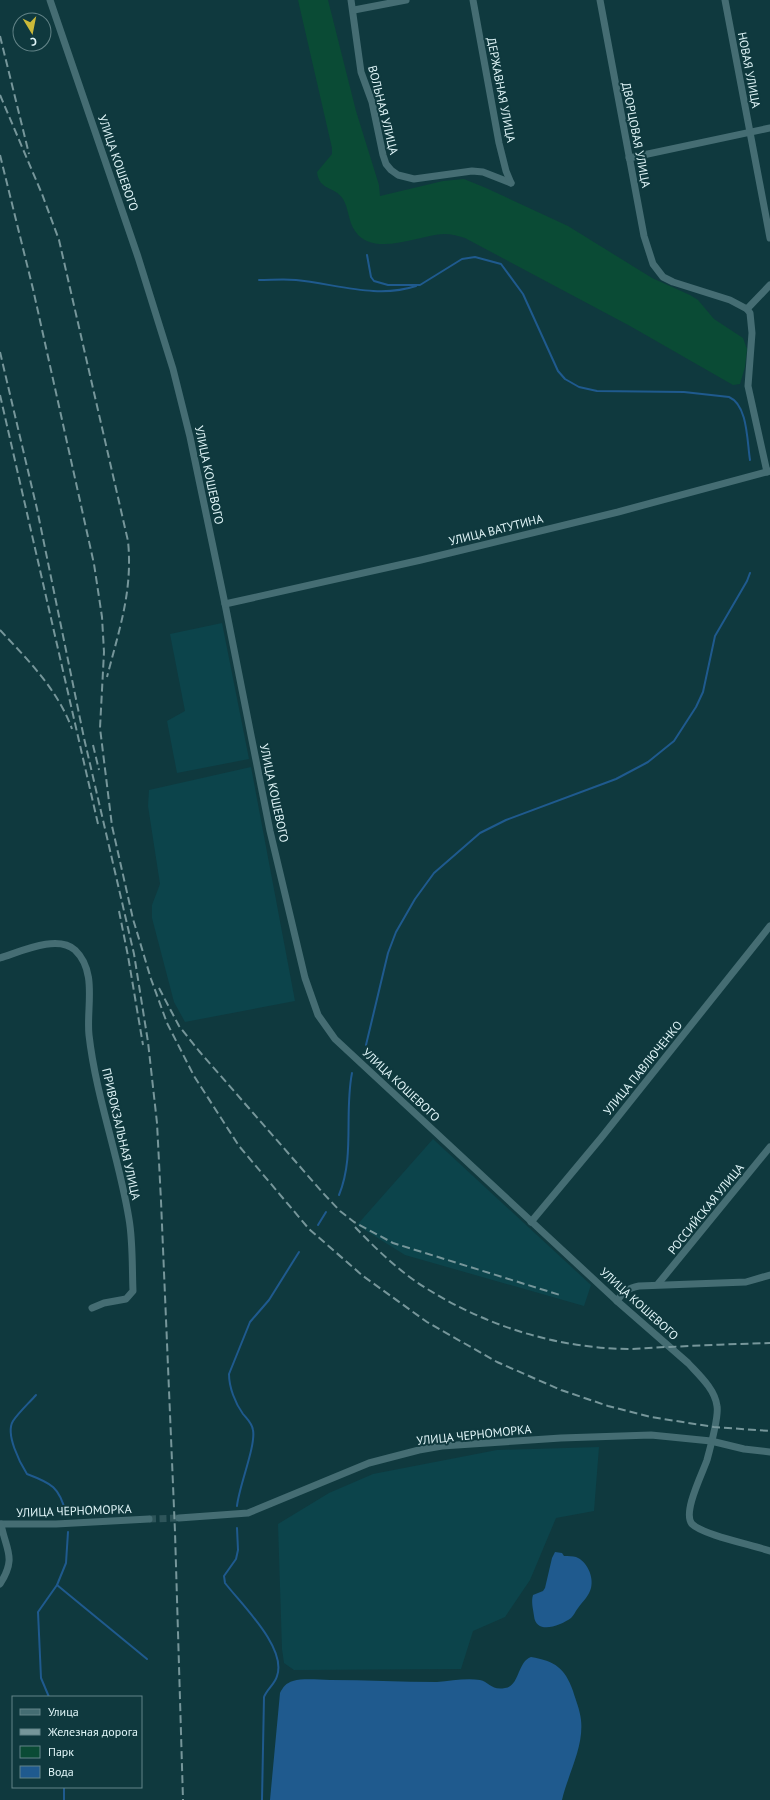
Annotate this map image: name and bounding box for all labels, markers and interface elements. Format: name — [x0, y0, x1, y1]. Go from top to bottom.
north arrow — [12, 12, 52, 52]
street label: НОВАЯ УЛИЦА — [735, 31, 764, 109]
text: С — [29, 34, 38, 49]
street label: ДЕРЖАВНАЯ УЛИЦА — [484, 36, 519, 144]
street label: ВОЛЬНАЯ УЛИЦА — [365, 64, 402, 156]
street label: ДВОРЦОВАЯ УЛИЦА — [619, 81, 654, 189]
street label: УЛИЦА КОШЕВОГО — [95, 113, 142, 213]
street label: УЛИЦА КОШЕВОГО — [192, 424, 227, 526]
street label: УЛИЦА ВАТУТИНА — [447, 511, 544, 548]
street label: УЛИЦА КОШЕВОГО — [257, 742, 292, 844]
street label: УЛИЦА ПАВЛЮЧЕНКО — [600, 1018, 685, 1118]
street label: УЛИЦА КОШЕВОГО — [359, 1045, 443, 1124]
street label: ПРИВОКЗАЛЬНАЯ УЛИЦА — [99, 1066, 144, 1201]
street label: РОССИЙСКАЯ УЛИЦА — [664, 1160, 747, 1257]
street label: УЛИЦА КОШЕВОГО — [597, 1264, 682, 1343]
street label: УЛИЦА ЧЕРНОМОРКА — [416, 1421, 532, 1448]
street label: УЛИЦА ЧЕРНОМОРКА — [16, 1501, 132, 1520]
legend — [12, 1696, 142, 1788]
text: Улица — [48, 1704, 79, 1719]
text: Железная дорога — [47, 1724, 138, 1739]
text: Парк — [48, 1744, 74, 1759]
text: Вода — [48, 1764, 74, 1779]

